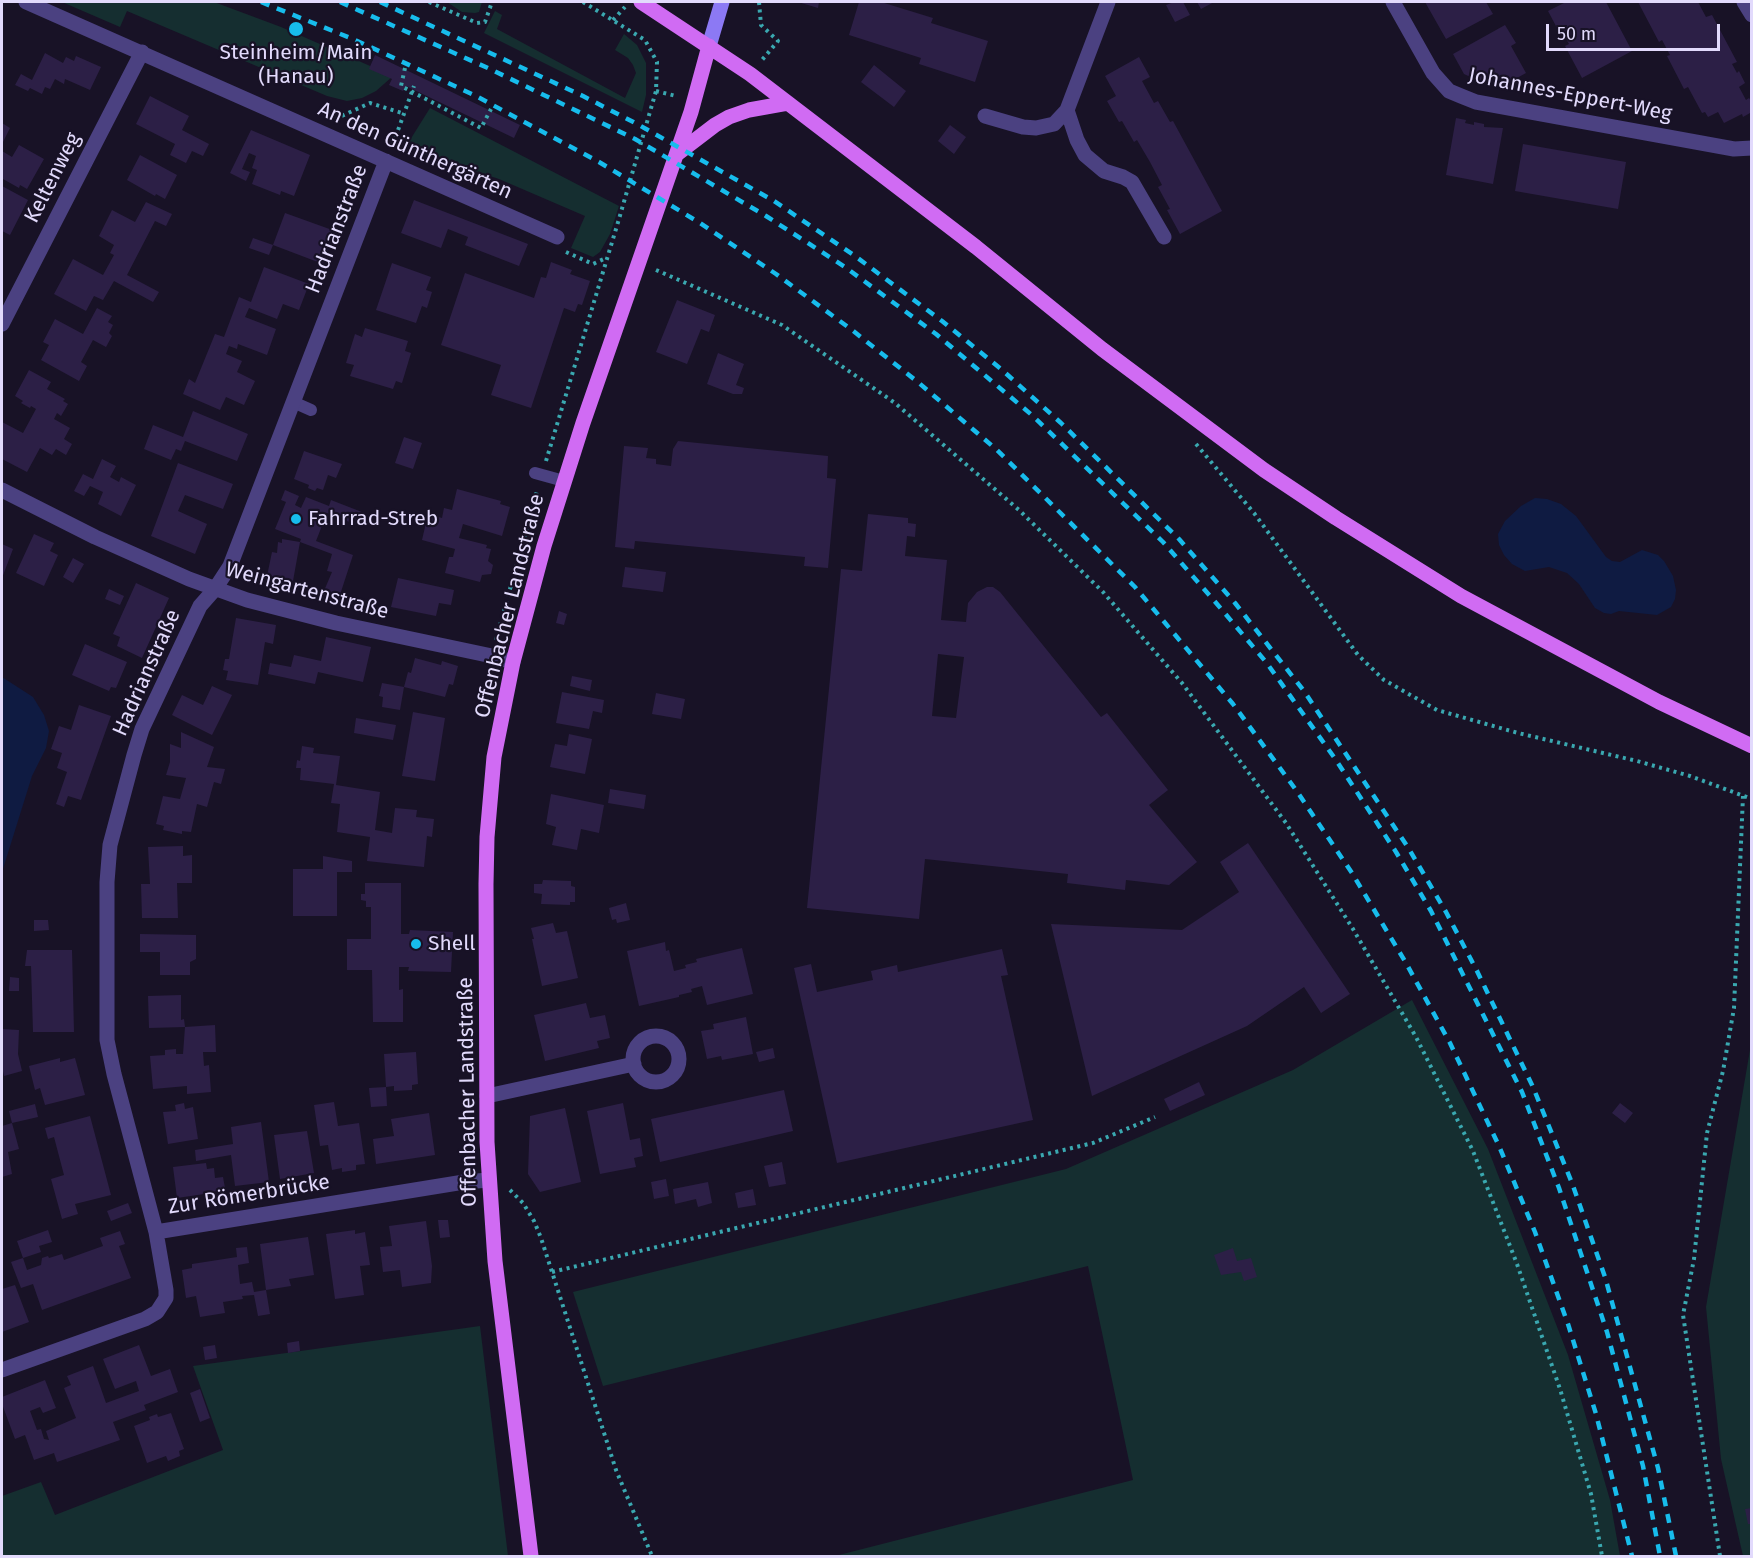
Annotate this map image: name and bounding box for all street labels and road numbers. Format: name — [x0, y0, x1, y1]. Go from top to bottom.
street label: Johannes-Eppert-Weg — [1466, 63, 1674, 127]
street label: An den Günthergärten — [314, 97, 516, 205]
street label: Keltenweg — [20, 129, 86, 227]
street label: Hadrianstraße — [301, 161, 373, 297]
street label: Offenbacher Landstraße — [470, 491, 550, 721]
street label: Weingartenstraße — [223, 557, 391, 625]
street label: Hadrianstraße — [108, 606, 186, 740]
street label: Offenbacher Landstraße — [453, 977, 483, 1207]
street label: Zur Römerbrücke — [166, 1170, 332, 1220]

